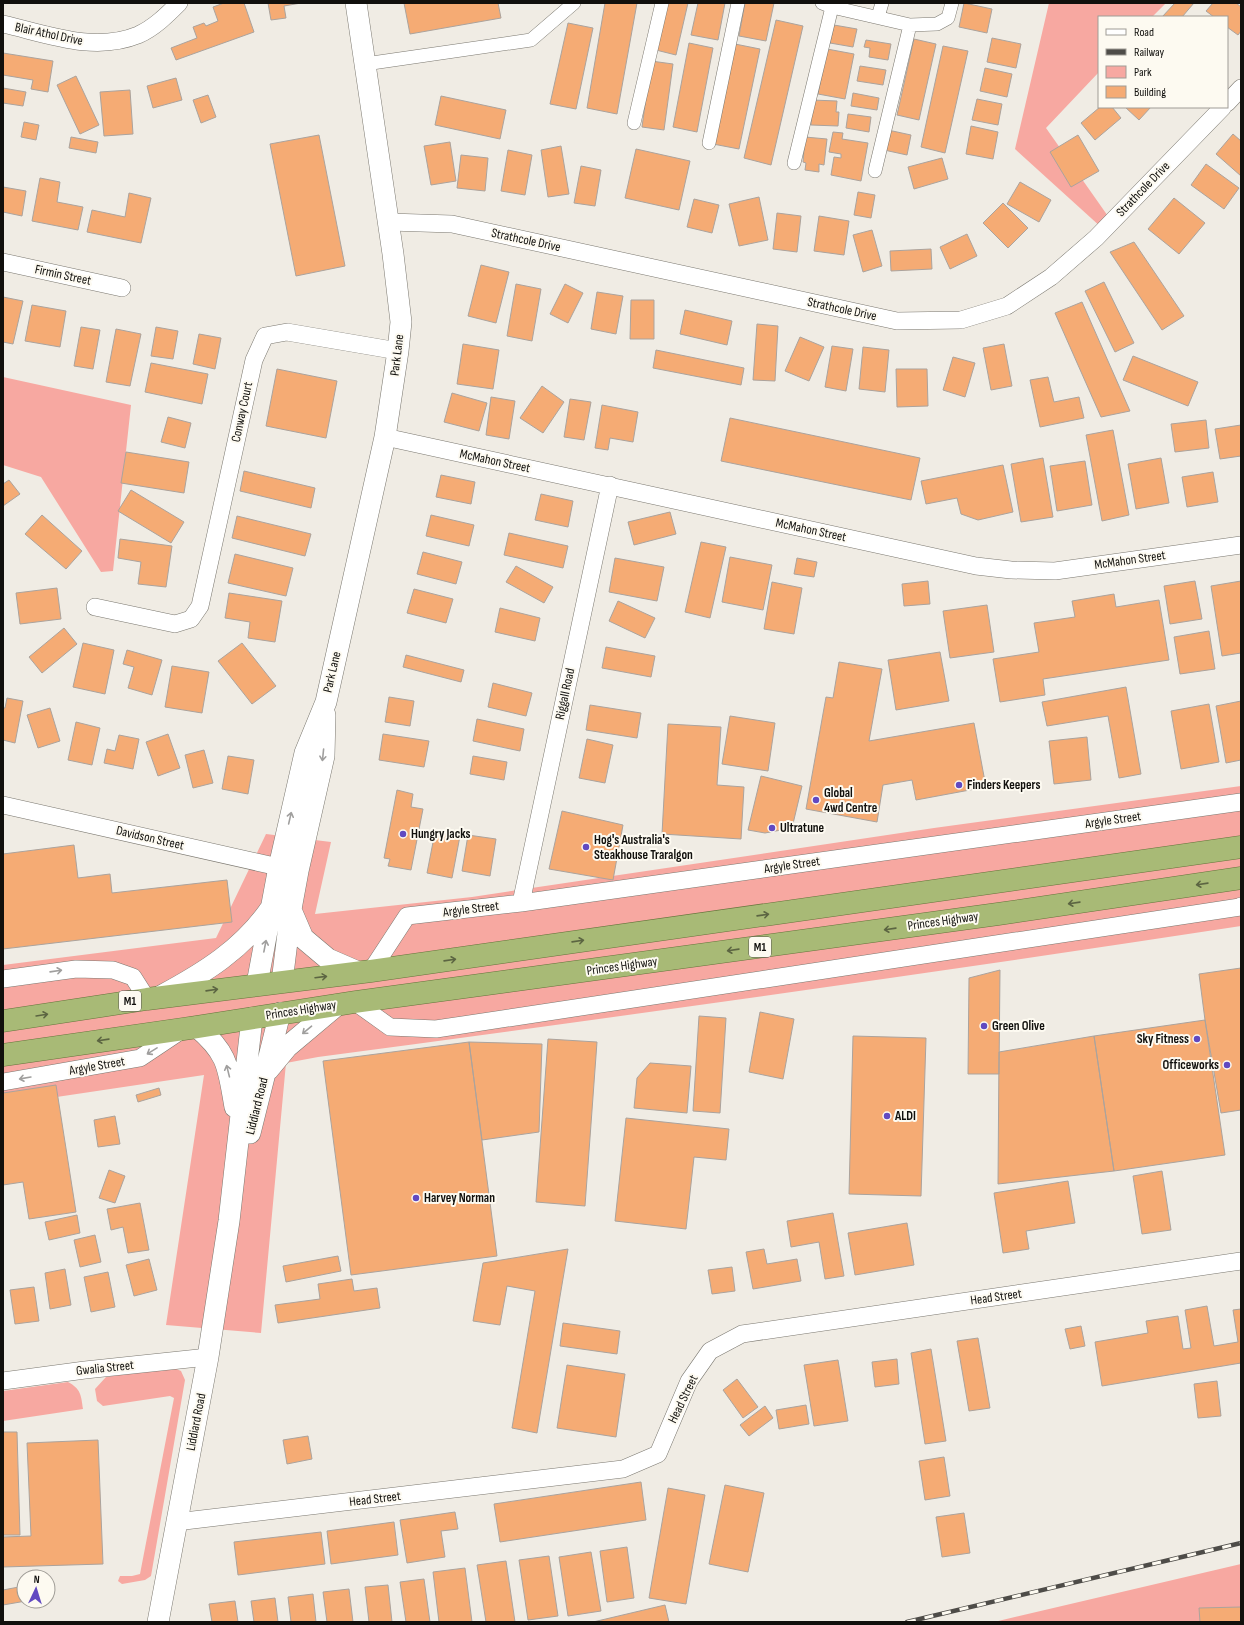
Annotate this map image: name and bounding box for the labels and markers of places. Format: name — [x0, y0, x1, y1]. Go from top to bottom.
place label: Finders Keepers — [967, 777, 1040, 793]
marker: Finders Keepers — [954, 780, 964, 790]
place label: Global 4wd Centre — [824, 785, 878, 816]
marker: Global 4wd Centre — [811, 795, 821, 805]
place label: Ultratune — [780, 820, 825, 836]
marker: Ultratune — [767, 823, 777, 833]
place label: Hungry Jacks — [411, 826, 470, 842]
marker: Hungry Jacks — [398, 829, 408, 839]
place label: Hog's Australia's Steakhouse Traralgon — [594, 832, 693, 863]
marker: Hog's Australia's Steakhouse Traralgon — [581, 842, 591, 852]
place label: Green Olive — [992, 1018, 1045, 1034]
marker: Green Olive — [979, 1021, 989, 1031]
place label: Sky Fitness — [1137, 1031, 1189, 1047]
marker: Sky Fitness — [1192, 1034, 1202, 1044]
place label: Officeworks — [1163, 1057, 1219, 1073]
marker: Officeworks — [1222, 1060, 1232, 1070]
place label: ALDI — [894, 1108, 916, 1124]
marker: ALDI — [882, 1111, 892, 1121]
place label: Harvey Norman — [424, 1190, 495, 1206]
marker: Harvey Norman — [411, 1193, 421, 1203]

